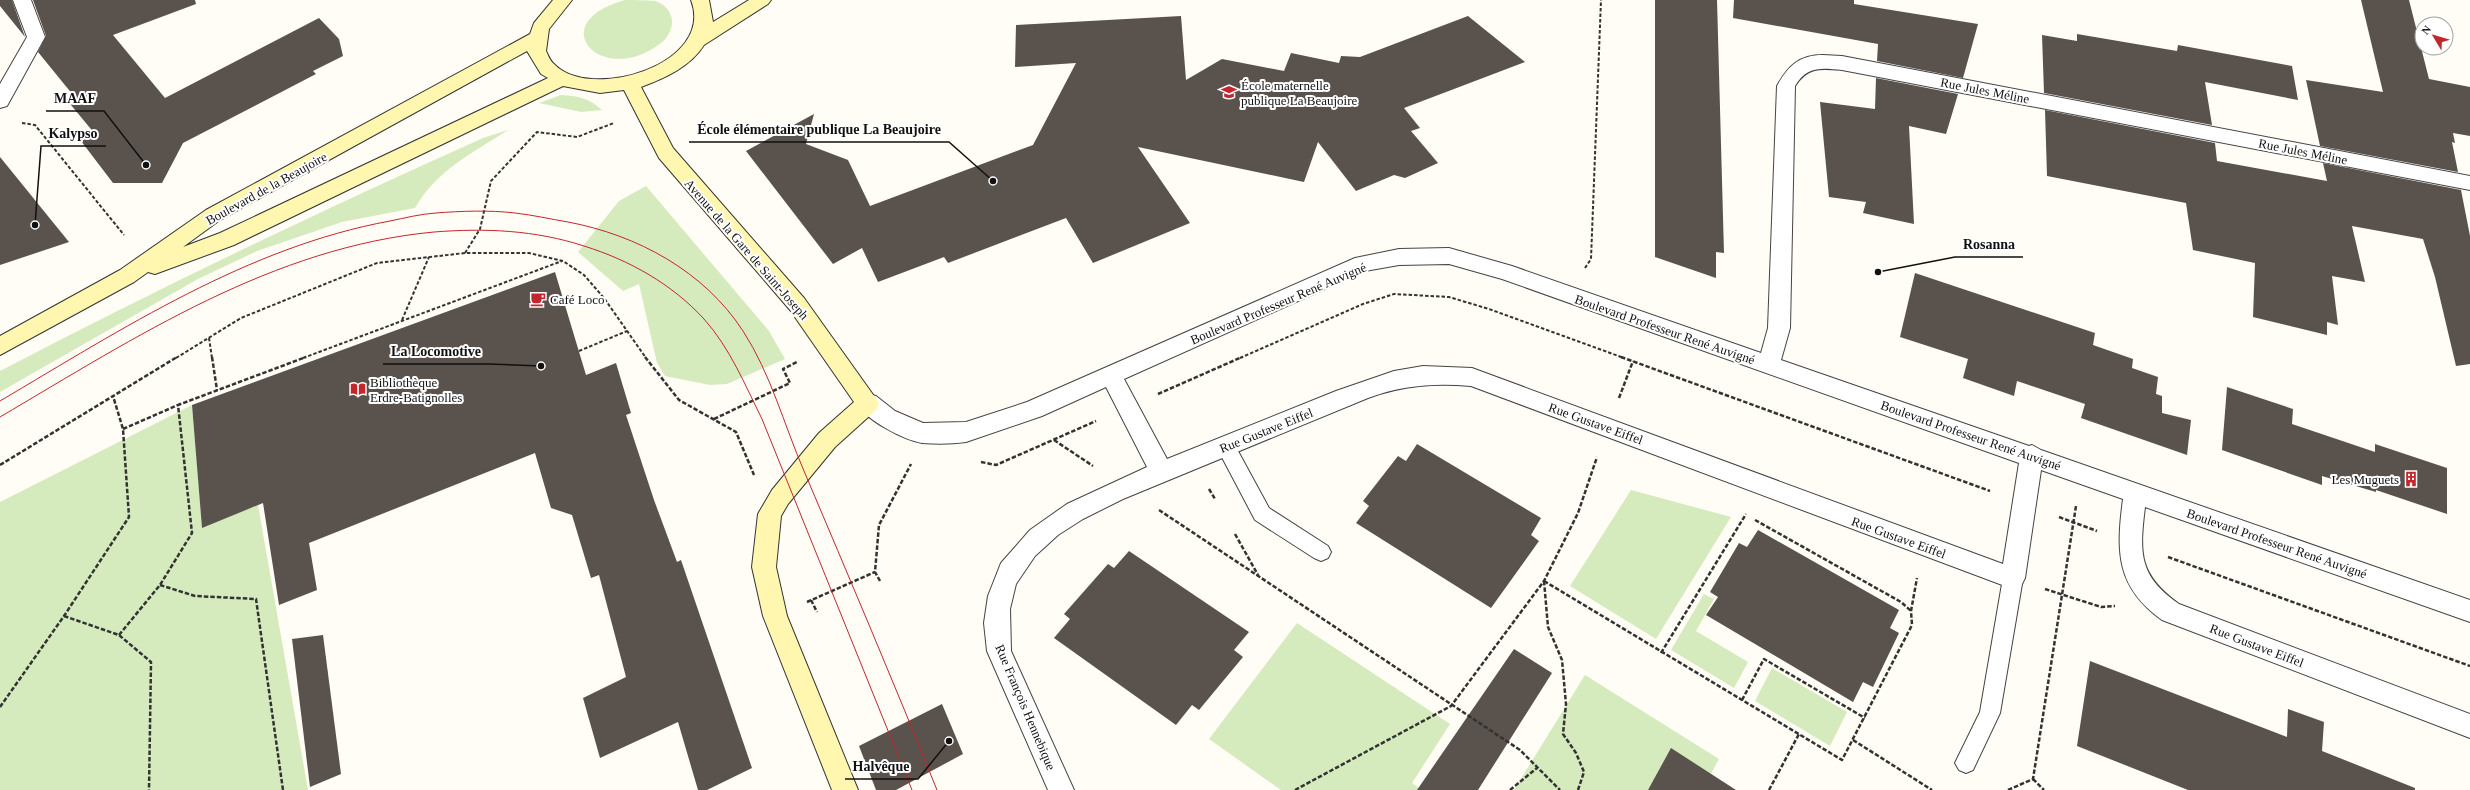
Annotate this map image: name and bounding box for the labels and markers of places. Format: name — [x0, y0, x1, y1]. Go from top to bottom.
place label: École maternelle publique La Beaujoire — [1241, 78, 1357, 108]
school or university icon: École maternelle publique La Beaujoire — [1220, 83, 1238, 101]
callout: MAAF — [46, 85, 104, 111]
callout: École élémentaire publique La Beaujoire — [689, 116, 949, 142]
callout: Kalypso — [41, 120, 106, 146]
callout: Rosanna — [1955, 231, 2023, 257]
cafe icon: Café Loco — [529, 290, 547, 308]
place label: Café Loco — [550, 292, 605, 307]
callout: La Locomotive — [383, 338, 489, 364]
place label: Bibliothèque Erdre-Batignolles — [370, 375, 462, 405]
library icon: Bibliothèque Erdre-Batignolles — [349, 380, 367, 398]
building icon: Les Muguets — [2402, 470, 2420, 488]
place label: Les Muguets — [2331, 472, 2399, 487]
callout: Halvêque — [845, 753, 918, 779]

